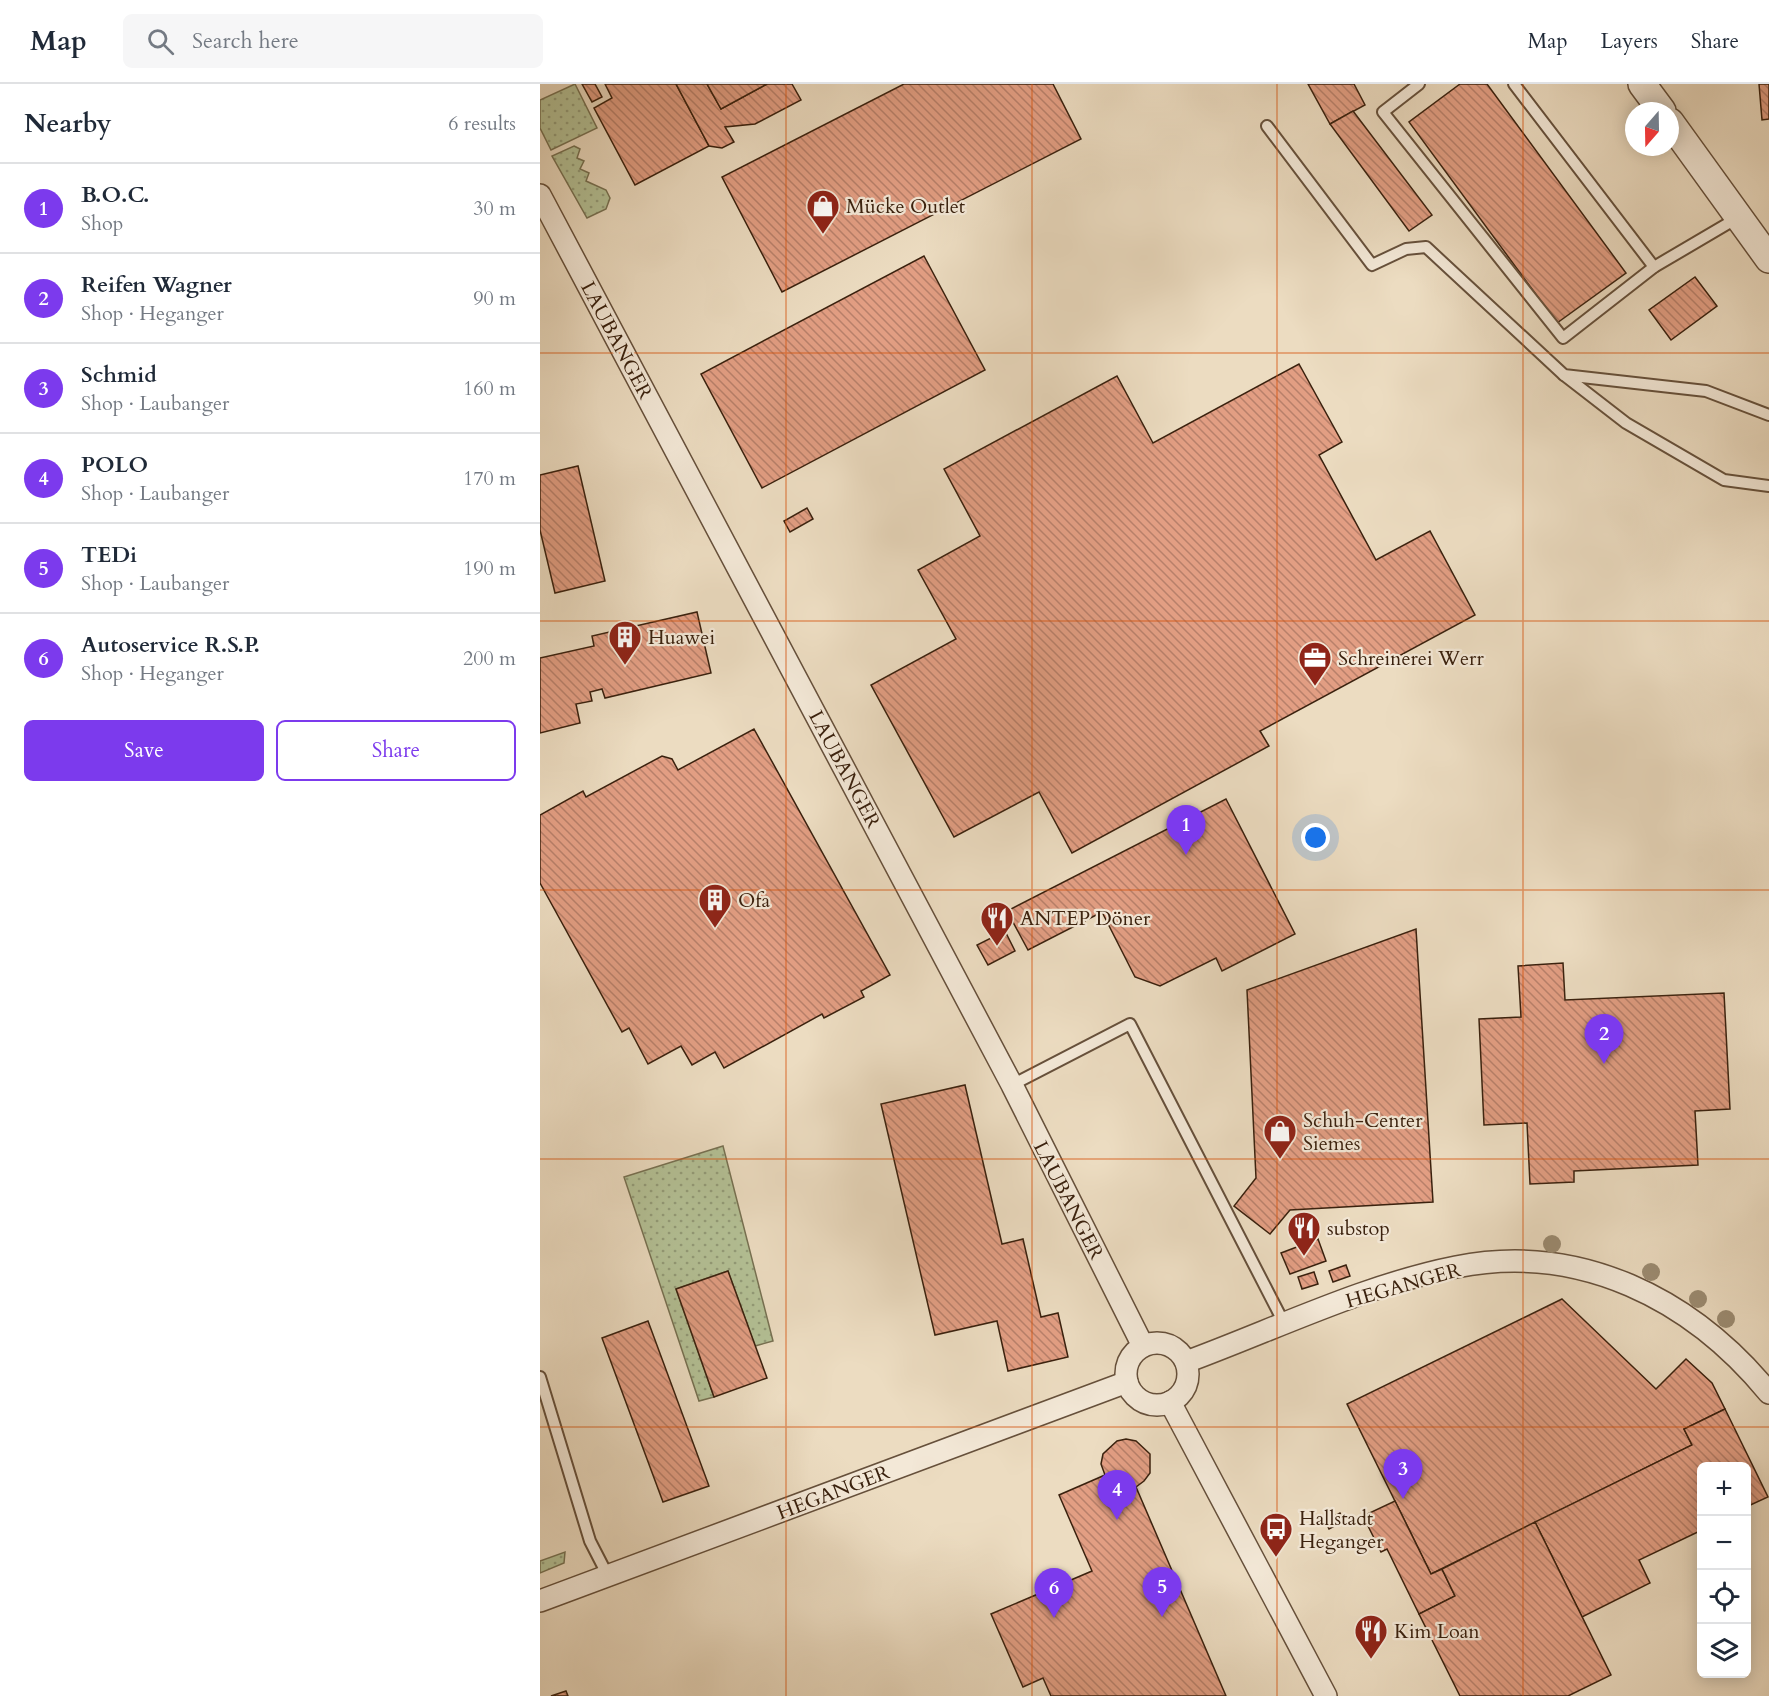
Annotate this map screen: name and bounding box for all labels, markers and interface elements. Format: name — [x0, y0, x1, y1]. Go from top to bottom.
search box — [123, 14, 543, 68]
text: Map — [30, 22, 87, 60]
icon: search — [144, 25, 177, 58]
text: Search here — [192, 26, 299, 56]
text: Map — [1528, 27, 1568, 56]
text: Layers — [1601, 27, 1658, 56]
text: Share — [1691, 27, 1739, 56]
north arrow — [1625, 102, 1679, 156]
text: Nearby — [24, 106, 112, 141]
text: 6 results — [448, 110, 516, 137]
text: B.O.C. — [81, 180, 149, 210]
shop icon: Mücke Outlet — [805, 188, 841, 235]
place label: Mücke Outlet — [846, 193, 966, 220]
text: 1 — [38, 195, 49, 222]
text: 30 m — [473, 195, 516, 222]
text: Shop — [81, 210, 123, 237]
text: Reifen Wagner — [81, 270, 232, 300]
street label: LAUBANGER — [574, 277, 659, 404]
text: 2 — [38, 285, 49, 312]
text: 90 m — [473, 285, 516, 312]
text: Shop · Heganger — [81, 300, 224, 327]
text: Schmid — [81, 360, 157, 390]
text: 3 — [38, 375, 49, 402]
text: 160 m — [463, 375, 516, 402]
text: Shop · Laubanger — [81, 390, 229, 417]
text: POLO — [81, 450, 148, 480]
text: 4 — [38, 465, 49, 492]
text: 170 m — [463, 465, 516, 492]
text: Shop · Laubanger — [81, 480, 229, 507]
text: TEDi — [81, 540, 137, 570]
text: 5 — [38, 555, 49, 582]
text: 190 m — [463, 555, 516, 582]
text: Shop · Laubanger — [81, 570, 229, 597]
building icon: Huawei — [607, 619, 643, 666]
place label: Huawei — [648, 624, 715, 651]
text: Autoservice R.S.P. — [81, 630, 260, 660]
office icon: Schreinerei Werr — [1297, 640, 1333, 687]
text: 6 — [38, 645, 49, 672]
text: 200 m — [463, 645, 516, 672]
place label: Schreinerei Werr — [1338, 645, 1484, 672]
text: Shop · Heganger — [81, 660, 224, 687]
street label: LAUBANGER — [802, 706, 887, 833]
button: Save — [24, 720, 264, 781]
button: Share — [276, 720, 516, 781]
pin: 1 — [1166, 806, 1206, 855]
your location — [1301, 823, 1330, 852]
building icon: Ofa — [697, 882, 733, 929]
place label: Ofa — [738, 887, 770, 914]
restaurant icon: ANTEP Döner — [979, 900, 1015, 947]
place label: ANTEP Döner — [1020, 905, 1151, 932]
pin: 2 — [1584, 1014, 1624, 1064]
place label: Schuh-Center Siemes — [1303, 1107, 1423, 1157]
shop icon: Schuh-Center Siemes — [1262, 1113, 1298, 1160]
street label: LAUBANGER — [1027, 1136, 1110, 1264]
restaurant icon: substop — [1286, 1210, 1322, 1257]
place label: substop — [1327, 1215, 1390, 1242]
street label: HEGANGER — [1343, 1256, 1464, 1315]
pin: 3 — [1384, 1450, 1422, 1499]
street label: HEGANGER — [773, 1459, 893, 1526]
map controls — [1697, 1462, 1751, 1678]
button: + — [1697, 1462, 1751, 1516]
pin: 4 — [1098, 1470, 1136, 1520]
place label: Hallstadt Heganger — [1299, 1505, 1384, 1555]
bus stop icon: Hallstadt Heganger — [1258, 1511, 1294, 1558]
button: − — [1697, 1516, 1751, 1570]
pin: 6 — [1034, 1568, 1074, 1618]
pin: 5 — [1142, 1568, 1182, 1617]
button: locate — [1697, 1570, 1751, 1624]
restaurant icon: Kim Loan — [1353, 1613, 1389, 1660]
place label: Kim Loan — [1394, 1618, 1480, 1645]
button: layers — [1697, 1624, 1751, 1678]

